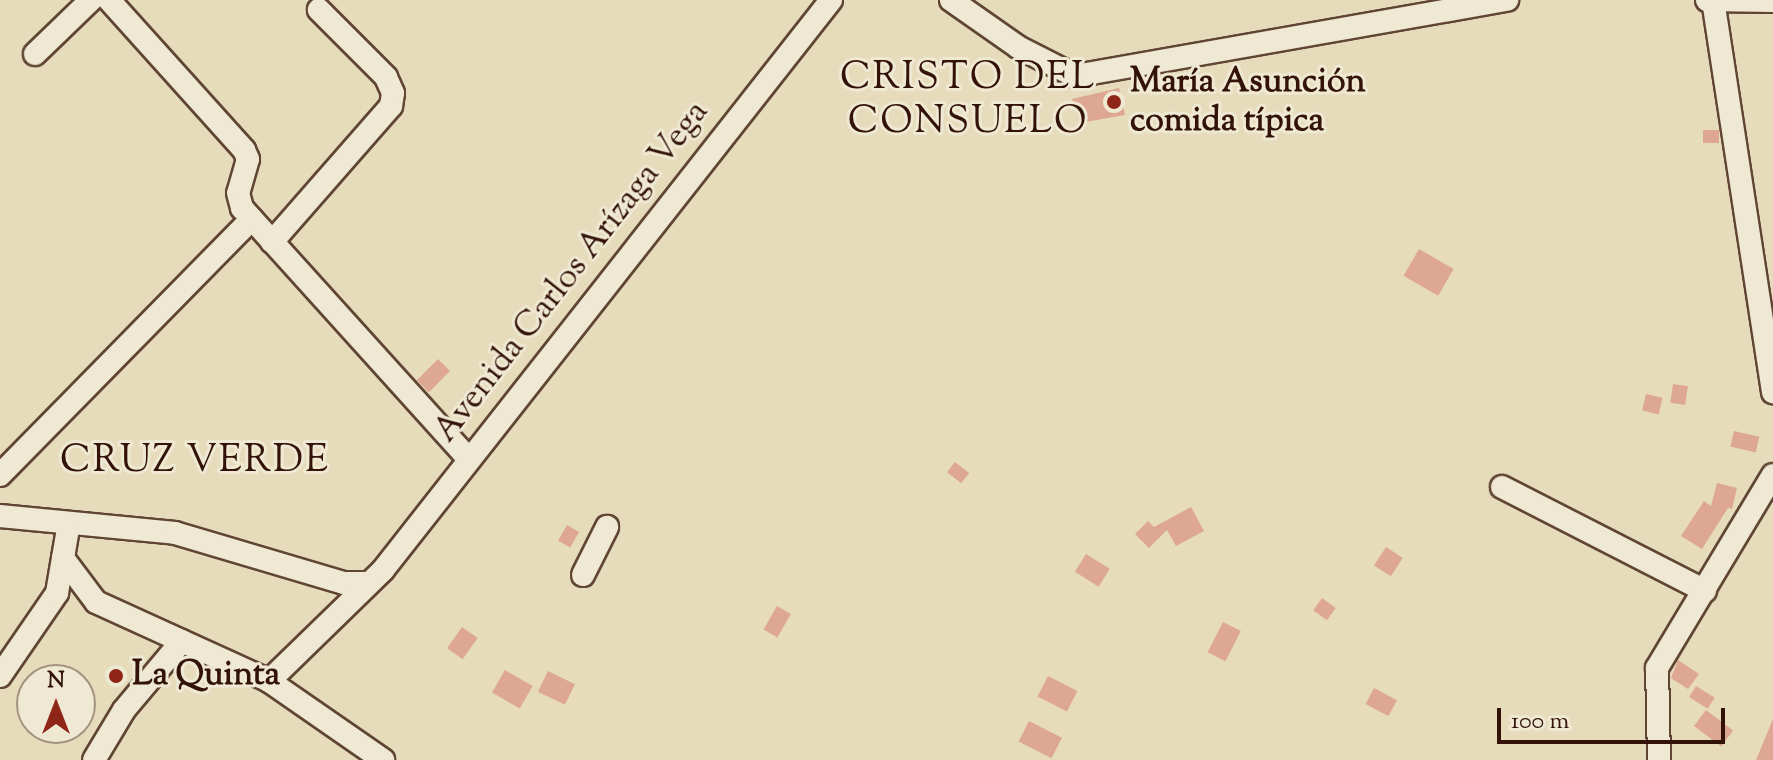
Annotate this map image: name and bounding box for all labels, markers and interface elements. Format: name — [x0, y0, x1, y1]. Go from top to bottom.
district label: CRISTO DEL CONSUELO — [840, 57, 1096, 146]
place label: María Asunción comida típica — [1130, 62, 1366, 142]
street label: Avenida Carlos Arízaga Vega — [426, 93, 718, 451]
marker: María Asunción comida típica — [1105, 93, 1123, 111]
district label: CRUZ VERDE — [60, 440, 330, 486]
place label: La Quinta — [132, 656, 280, 696]
north arrow — [16, 664, 96, 744]
text: N — [47, 666, 65, 698]
marker: La Quinta — [107, 667, 125, 685]
scale bar — [1501, 692, 1729, 742]
text: 100 m — [1511, 705, 1569, 739]

